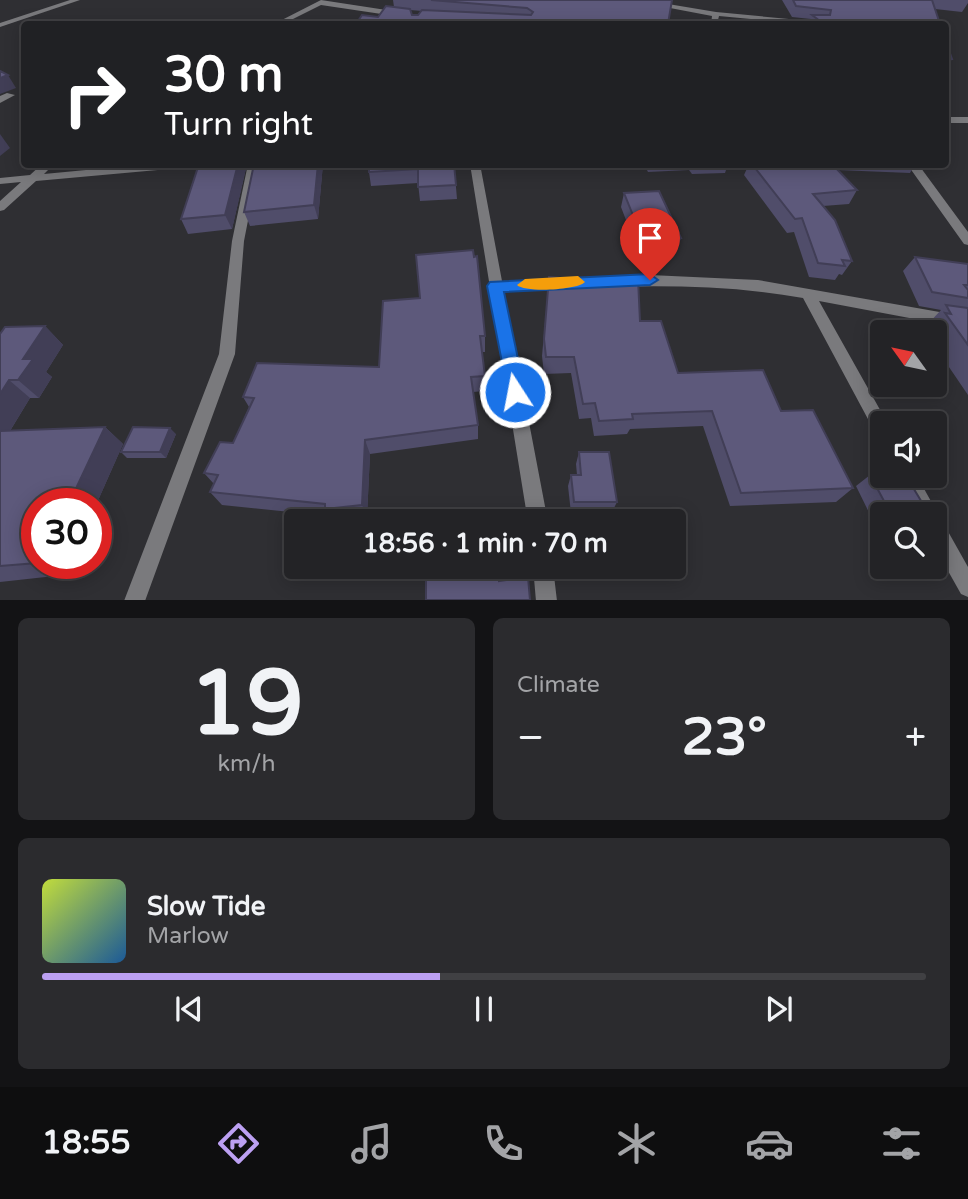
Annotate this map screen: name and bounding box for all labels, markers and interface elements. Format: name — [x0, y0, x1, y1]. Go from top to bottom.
text: 30 m — [164, 46, 283, 105]
icon: right — [49, 49, 140, 140]
text: Turn right — [164, 106, 313, 144]
pin — [620, 208, 680, 280]
icon: arrive — [631, 219, 669, 257]
north arrow — [870, 320, 947, 397]
map controls — [870, 320, 947, 579]
position arrow — [478, 355, 552, 429]
button: sound — [870, 411, 947, 488]
speed limit sign: 30 — [21, 488, 112, 579]
button: search — [870, 502, 947, 579]
text: 18:56 · 1 min · 70 m — [362, 528, 608, 559]
text: 19 — [189, 649, 304, 759]
text: Climate — [517, 671, 600, 699]
text: 23° — [682, 706, 767, 769]
text: − — [517, 715, 544, 761]
text: + — [905, 715, 926, 761]
text: km/h — [218, 750, 275, 778]
text: Slow Tide — [147, 891, 265, 922]
text: Marlow — [147, 922, 229, 950]
icon: previous — [170, 990, 208, 1028]
icon: pause — [465, 990, 503, 1028]
icon: next — [760, 990, 798, 1028]
icon: directions — [214, 1119, 263, 1168]
icon: music — [347, 1119, 396, 1168]
icon: phone — [479, 1119, 528, 1168]
icon: climate — [612, 1119, 661, 1168]
icon: car — [745, 1119, 794, 1168]
icon: filters — [877, 1119, 926, 1168]
text: 18:55 — [42, 1124, 131, 1162]

